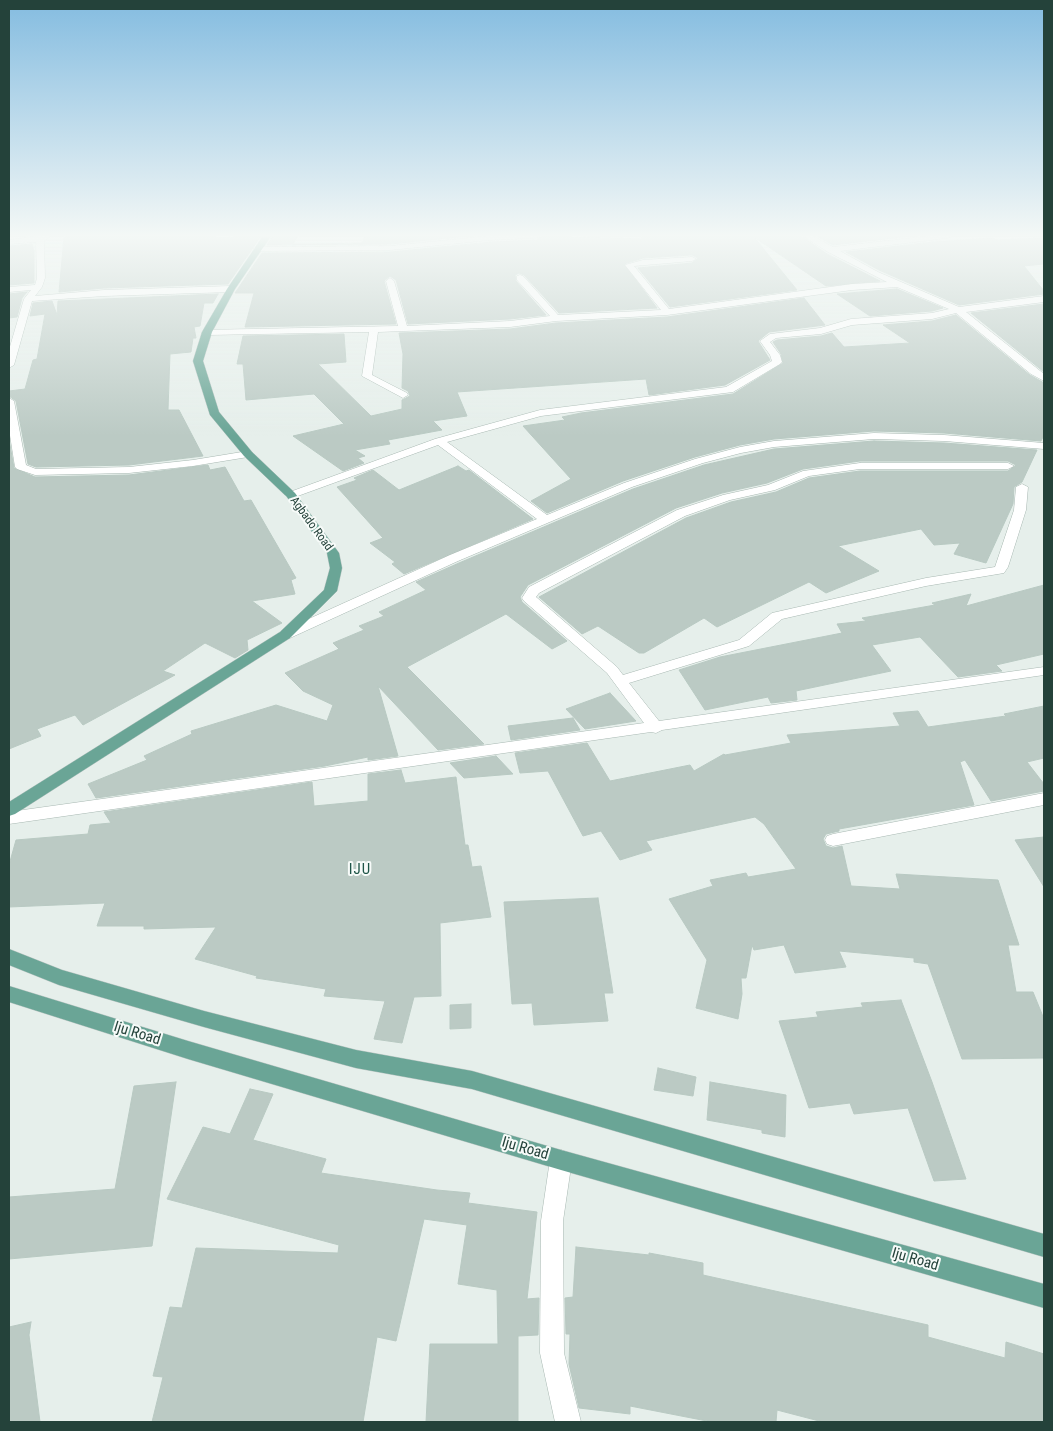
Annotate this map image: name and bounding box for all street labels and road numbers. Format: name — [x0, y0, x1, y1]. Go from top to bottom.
street label: Agbado Road — [287, 494, 335, 554]
street label: Iju Road — [111, 1018, 163, 1050]
street label: Iju Road — [499, 1134, 551, 1164]
street label: Iju Road — [889, 1245, 941, 1275]

